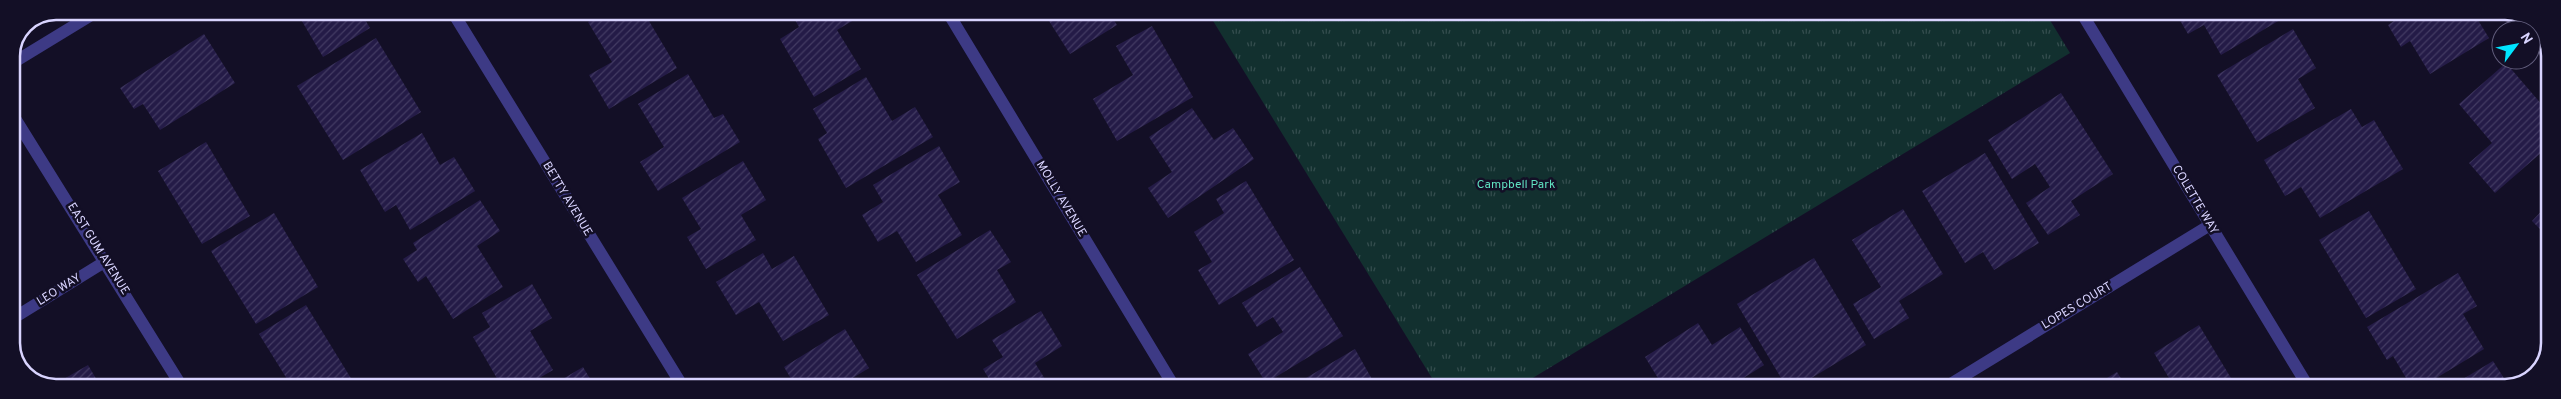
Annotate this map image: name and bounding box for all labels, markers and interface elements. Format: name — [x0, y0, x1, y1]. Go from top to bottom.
north arrow — [2491, 20, 2541, 70]
text: N — [2516, 30, 2536, 48]
street label: MOLLY AVENUE — [1032, 158, 1090, 240]
street label: BETTY AVENUE — [538, 159, 596, 239]
street label: COLETTE WAY — [2168, 162, 2222, 238]
park label: Campbell Park — [1477, 177, 1555, 193]
street label: EAST GUM AVENUE — [63, 200, 133, 298]
street label: LEO WAY — [34, 270, 84, 310]
street label: LOPES COURT — [2039, 279, 2115, 333]

